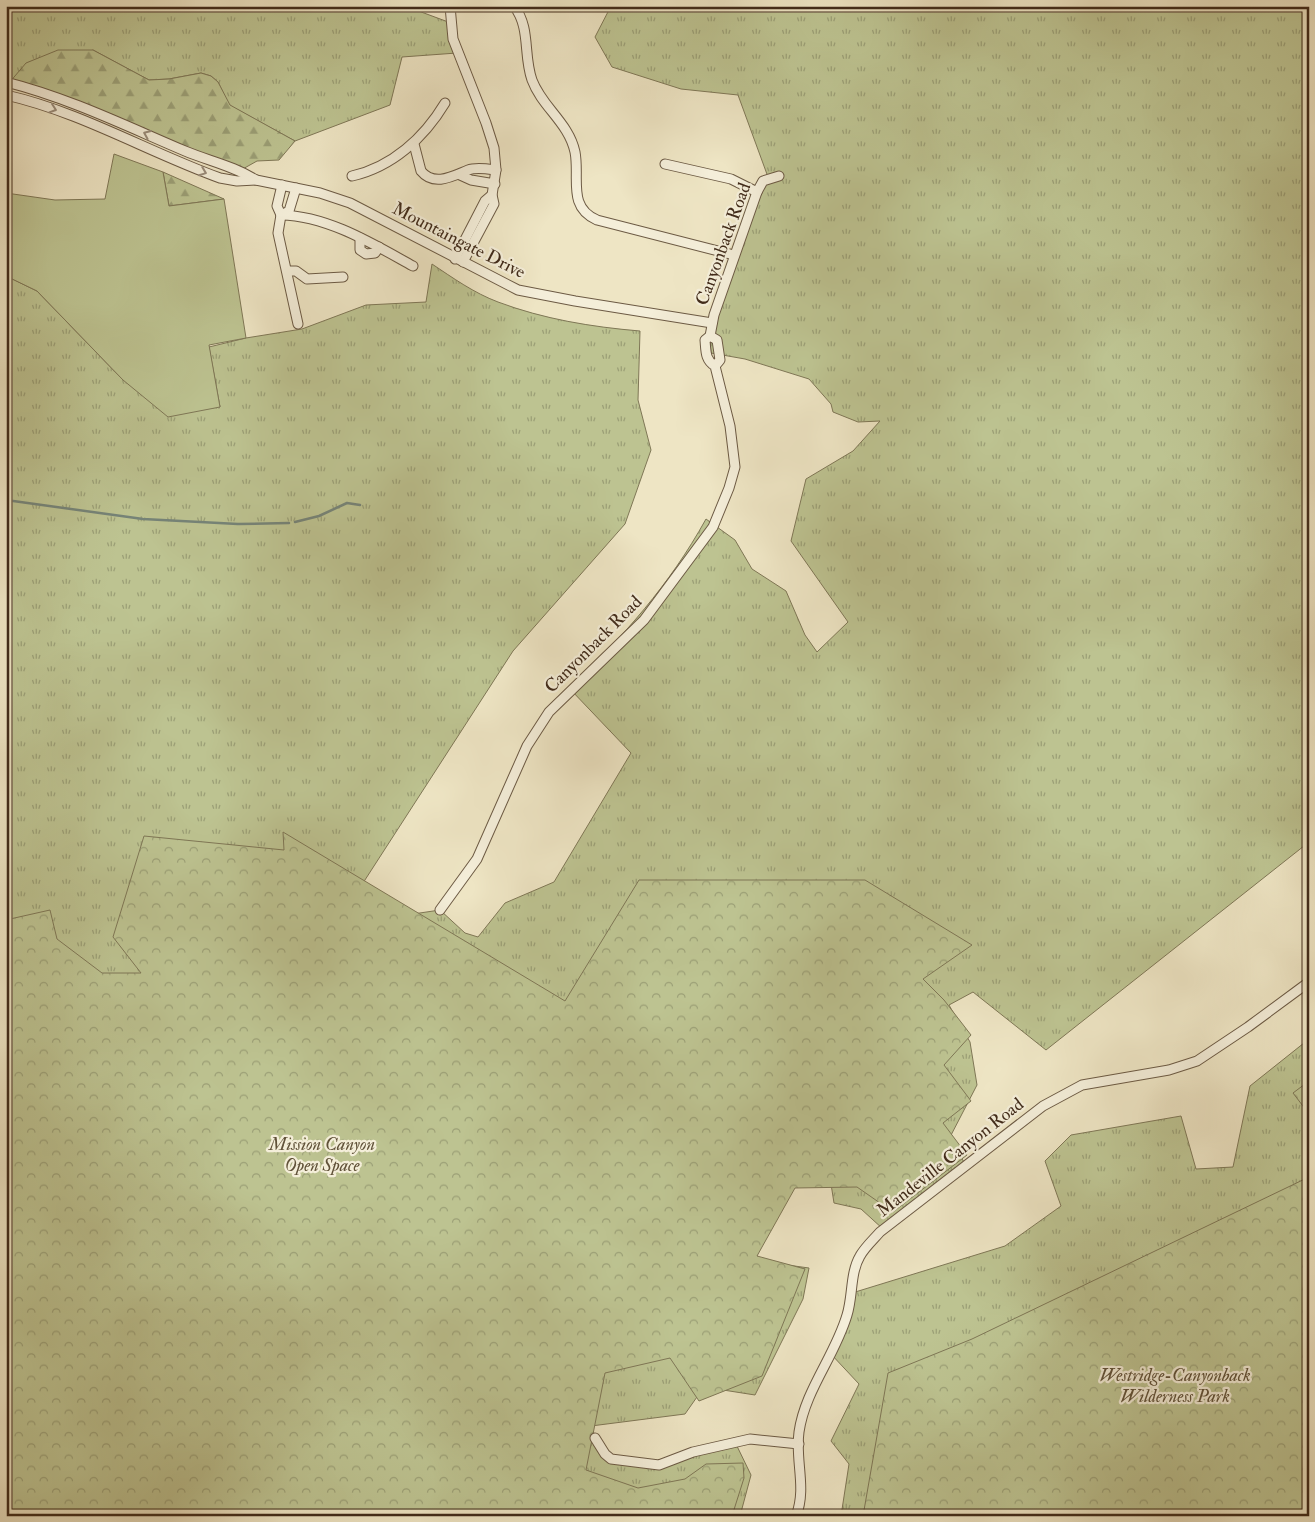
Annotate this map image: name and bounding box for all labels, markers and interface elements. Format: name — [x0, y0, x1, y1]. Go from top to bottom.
one-way arrow — [48, 103, 57, 113]
one-way arrow — [143, 130, 152, 141]
one-way arrow — [198, 166, 206, 176]
street label: Canyonback Road — [691, 180, 756, 309]
street label: Mountaingate Drive — [388, 197, 530, 284]
street label: Canyonback Road — [540, 591, 647, 698]
street label: Mandeville Canyon Road — [872, 1093, 1028, 1222]
park label: Mission Canyon Open Space — [268, 1133, 375, 1177]
park label: Westridge-Canyonback Wilderness Park — [1099, 1364, 1251, 1408]

